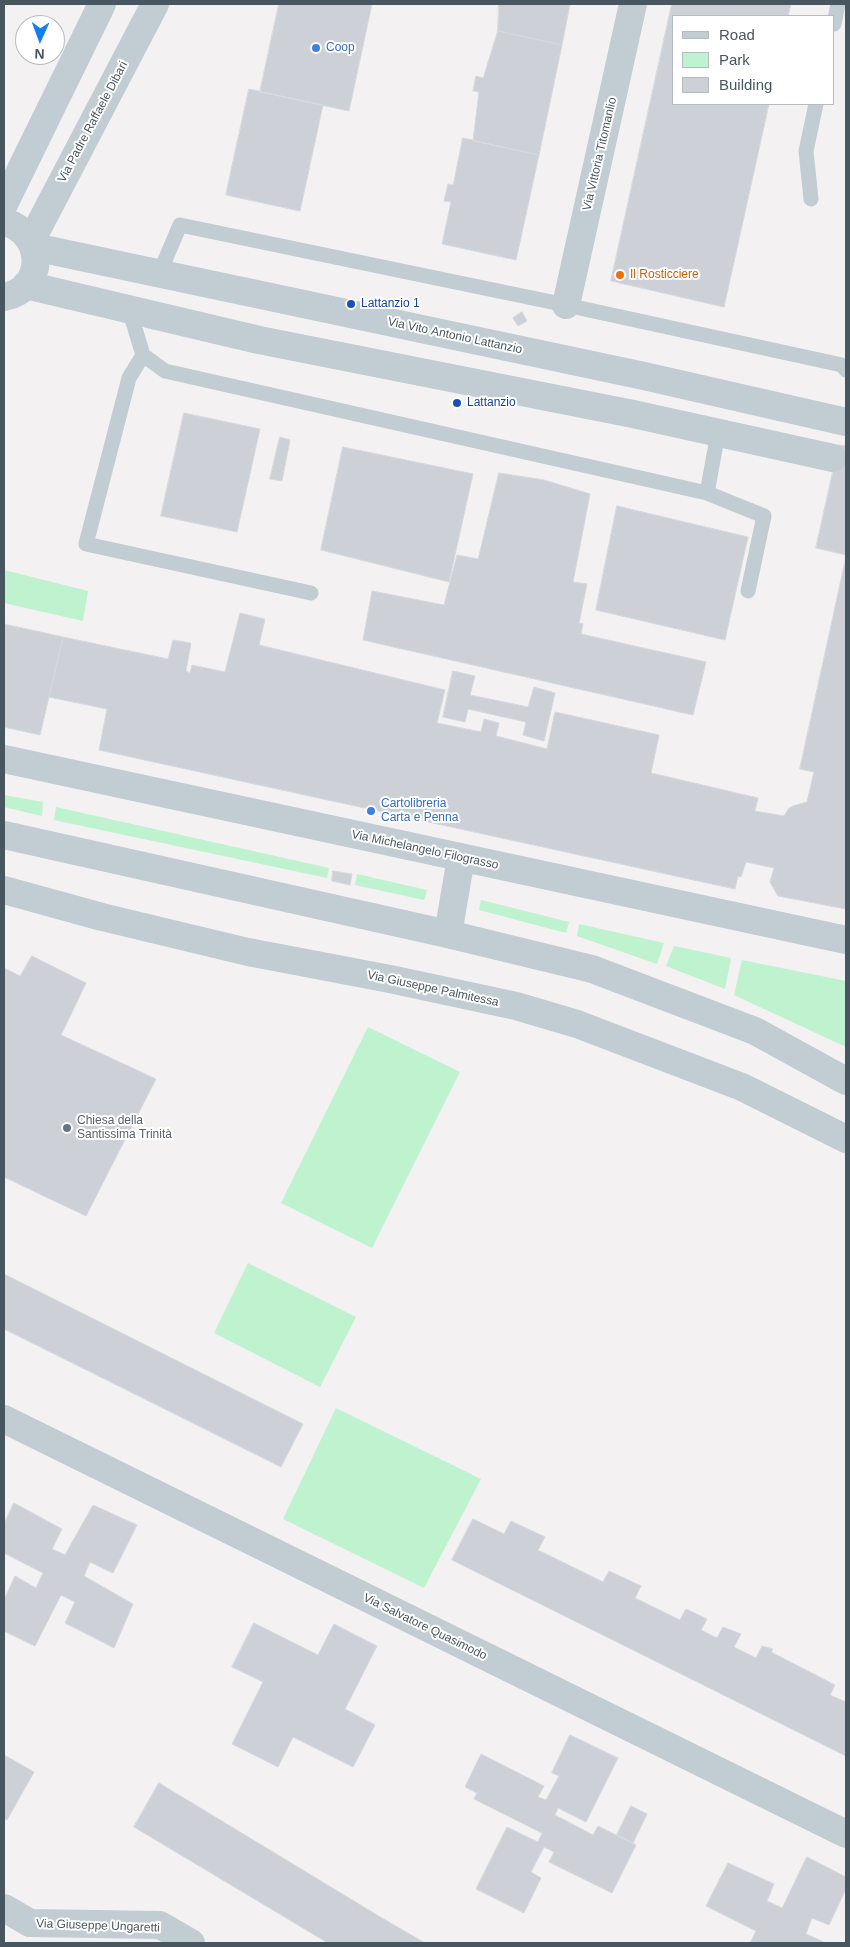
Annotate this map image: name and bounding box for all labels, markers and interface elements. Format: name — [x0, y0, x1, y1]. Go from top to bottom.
north arrow — [15, 15, 65, 65]
legend — [672, 15, 835, 105]
text: Road — [719, 26, 755, 43]
place label: Coop — [326, 41, 355, 55]
marker: Coop — [310, 42, 322, 54]
text: N — [34, 46, 45, 62]
text: Park — [719, 51, 750, 68]
street label: Via Padre Raffaele Dibari — [55, 59, 131, 185]
text: Building — [719, 76, 772, 93]
street label: Via Vittoria Titomanlio — [580, 96, 620, 212]
place label: Il Rosticciere — [630, 268, 699, 282]
marker: Il Rosticciere — [614, 269, 626, 281]
place label: Lattanzio 1 — [361, 297, 420, 311]
marker: Lattanzio 1 — [345, 298, 357, 310]
street label: Via Vito Antonio Lattanzio — [387, 315, 523, 357]
place label: Lattanzio — [467, 396, 516, 410]
marker: Lattanzio — [451, 397, 463, 409]
place label: Cartolibreria Carta e Penna — [381, 797, 458, 825]
marker: Cartolibreria Carta e Penna — [365, 805, 377, 817]
street label: Via Michelangelo Filograsso — [350, 827, 500, 873]
street label: Via Giuseppe Palmitessa — [366, 968, 500, 1010]
place label: Chiesa della Santissima Trinità — [77, 1114, 172, 1142]
marker: Chiesa della Santissima Trinità — [61, 1122, 73, 1134]
street label: Via Salvatore Quasimodo — [361, 1591, 489, 1663]
street label: Via Giuseppe Ungaretti — [36, 1917, 160, 1935]

